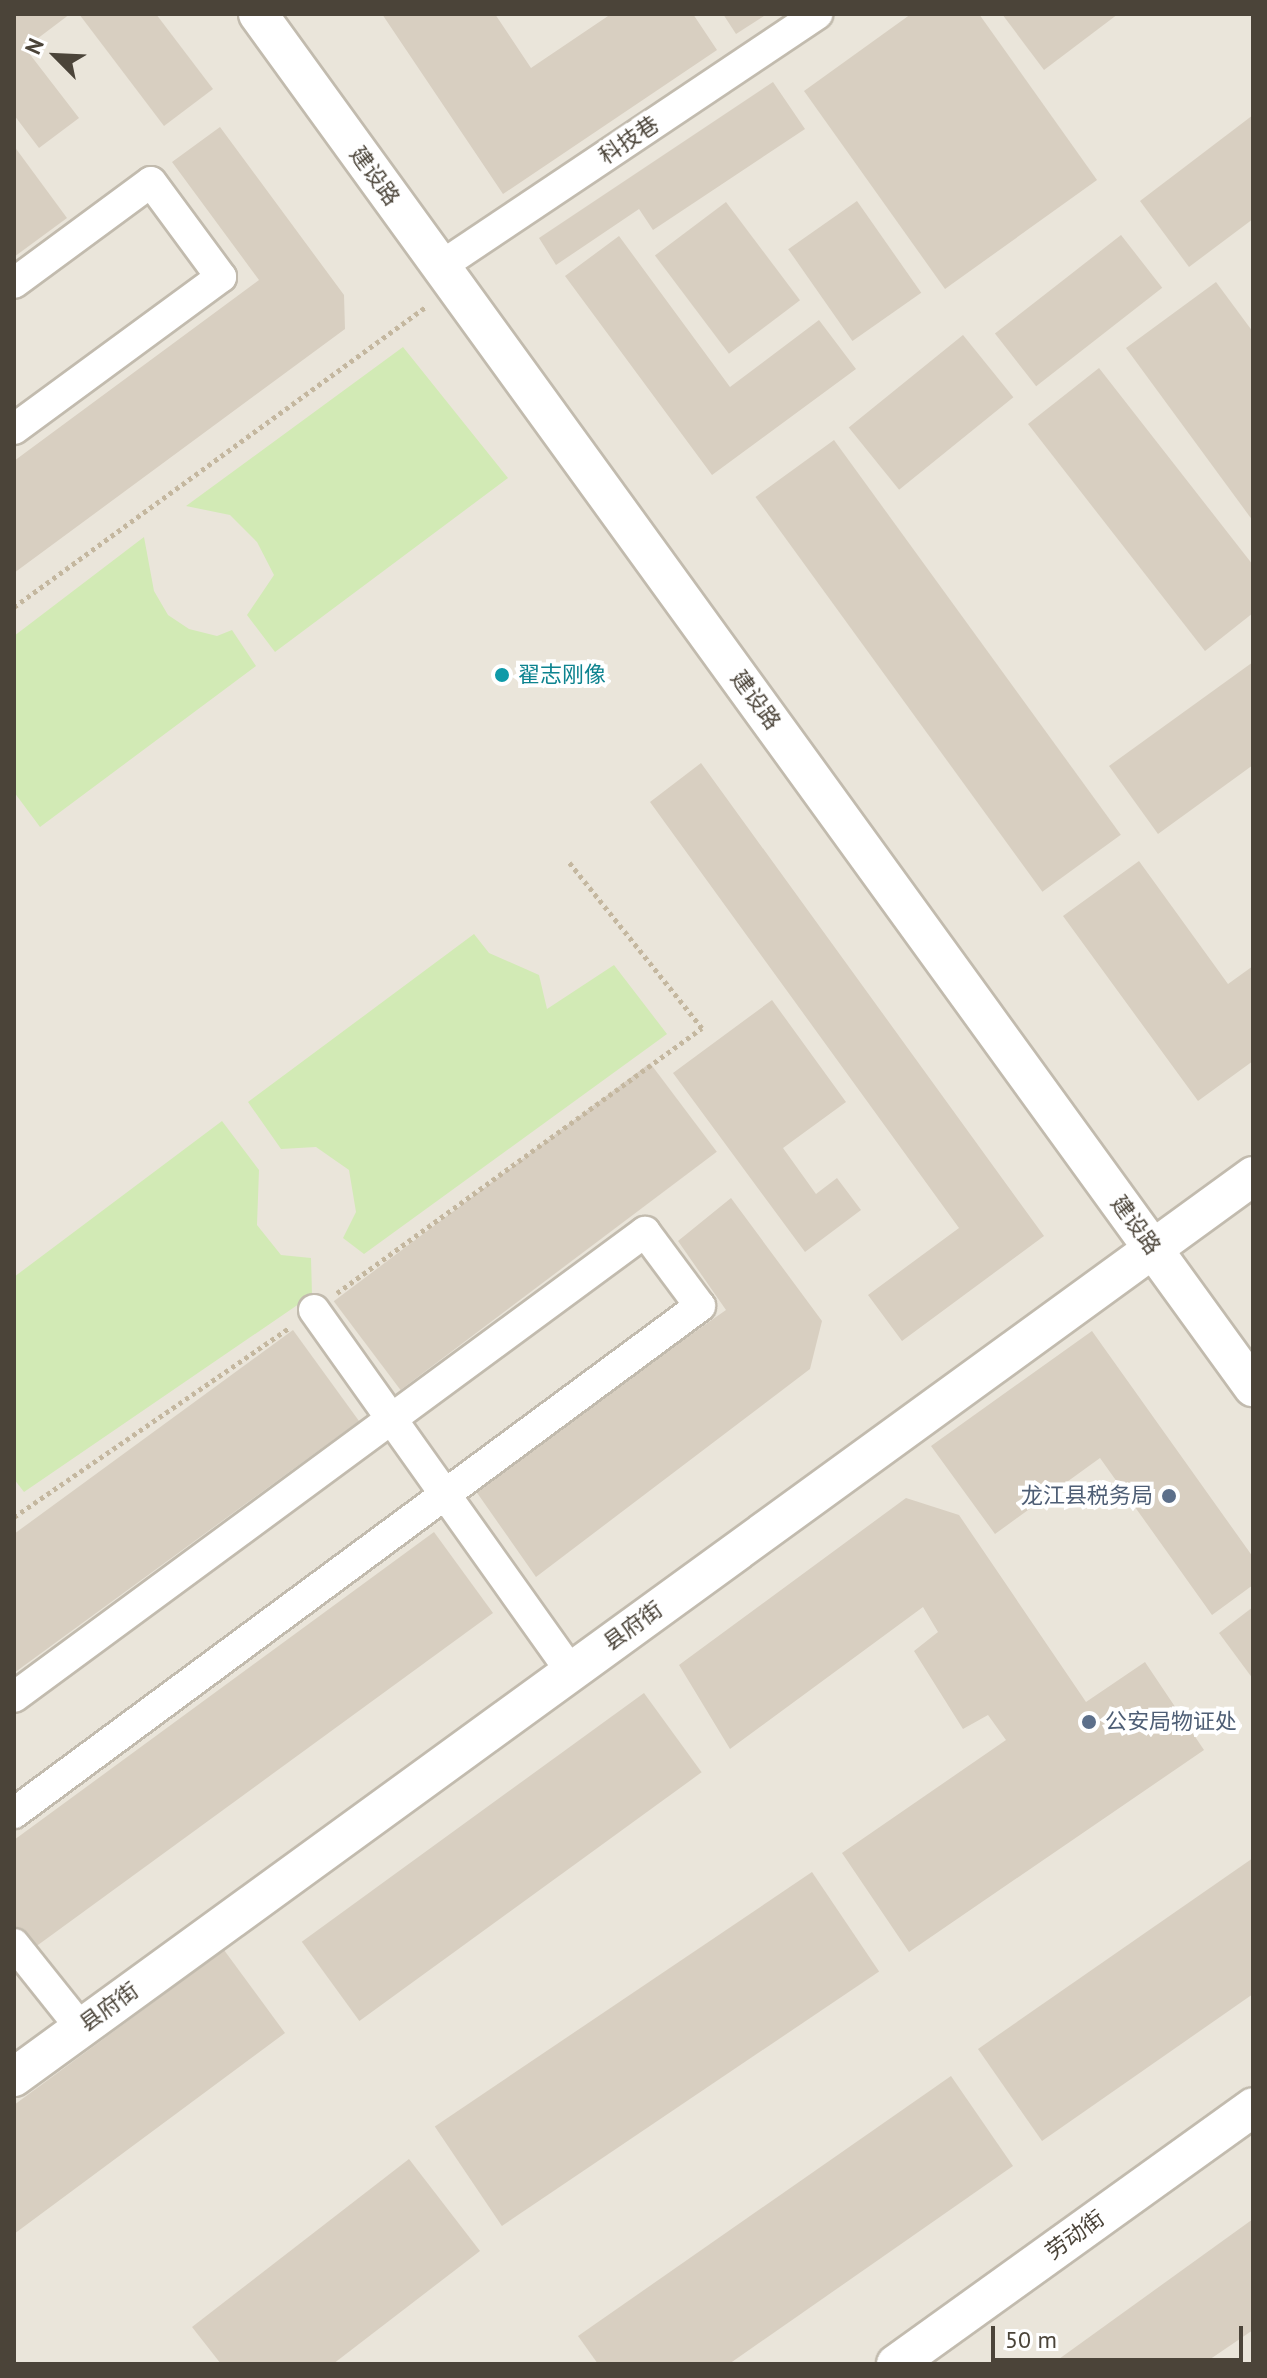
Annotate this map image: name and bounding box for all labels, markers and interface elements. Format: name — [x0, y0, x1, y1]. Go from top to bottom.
north arrow — [16, 16, 96, 96]
text: N — [18, 34, 50, 59]
street label: 科技巷 — [594, 111, 664, 169]
street label: 建设路 — [345, 142, 405, 210]
place label: 翟志刚像 — [518, 662, 606, 688]
marker: 翟志刚像 — [493, 666, 511, 684]
street label: 建设路 — [726, 666, 786, 734]
street label: 建设路 — [1106, 1191, 1166, 1259]
place label: 龙江县税务局 — [1021, 1483, 1153, 1509]
marker: 龙江县税务局 — [1160, 1487, 1178, 1505]
street label: 县府街 — [599, 1596, 667, 1656]
place label: 公安局物证处 — [1105, 1709, 1237, 1735]
marker: 公安局物证处 — [1080, 1713, 1098, 1731]
street label: 县府街 — [75, 1977, 143, 2037]
street label: 劳动街 — [1041, 2205, 1109, 2265]
scale bar — [995, 2310, 1247, 2360]
text: 50 m — [1005, 2324, 1057, 2355]

